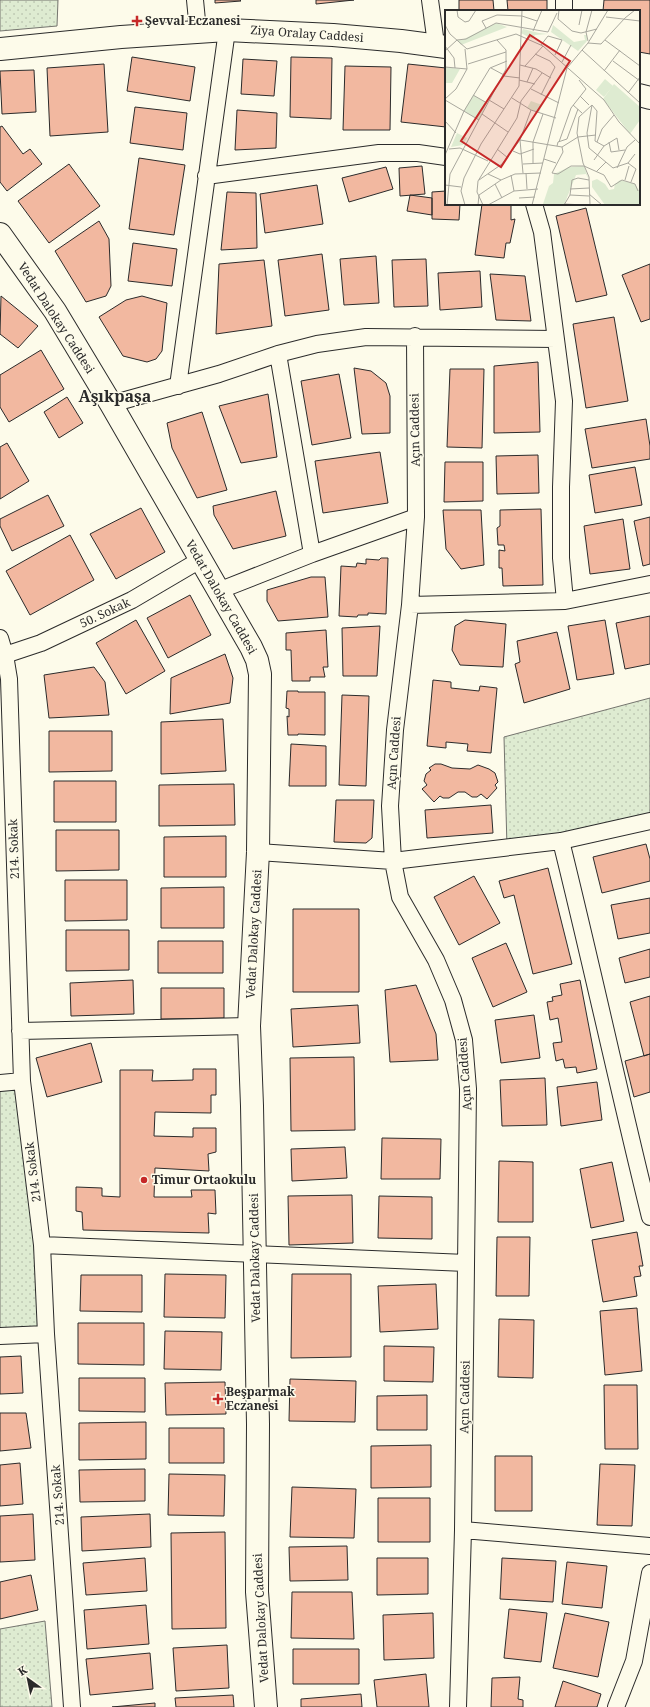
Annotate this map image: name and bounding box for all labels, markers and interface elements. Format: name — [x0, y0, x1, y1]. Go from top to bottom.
inset map — [445, 10, 640, 205]
place label: Şevval Eczanesi — [145, 12, 241, 29]
marker: Şevval Eczanesi — [132, 16, 142, 26]
street label: Ziya Oralay Caddesi — [250, 21, 364, 46]
street label: Vedat Dalokay Caddesi — [14, 259, 99, 377]
district label: Aşıkpaşa — [79, 385, 152, 407]
street label: Açın Caddesi — [405, 393, 424, 467]
street label: Vedat Dalokay Caddesi — [182, 536, 261, 657]
street label: 50. Sokak — [77, 593, 134, 632]
street label: Açın Caddesi — [382, 716, 405, 790]
street label: 214. Sokak — [4, 818, 23, 880]
street label: Vedat Dalokay Caddesi — [242, 869, 265, 999]
street label: Açın Caddesi — [453, 1037, 476, 1111]
street label: 214. Sokak — [20, 1140, 45, 1203]
place label: Timur Ortaokulu — [152, 1171, 256, 1188]
marker: Timur Ortaokulu — [139, 1175, 149, 1185]
street label: Vedat Dalokay Caddesi — [245, 1193, 264, 1323]
street label: Açın Caddesi — [455, 1360, 474, 1434]
place label: Beşparmak Eczanesi — [226, 1383, 295, 1414]
marker: Beşparmak Eczanesi — [213, 1394, 223, 1404]
street label: 214. Sokak — [47, 1463, 68, 1526]
street label: Vedat Dalokay Caddesi — [249, 1553, 272, 1683]
north arrow — [8, 1659, 48, 1699]
text: K — [15, 1661, 31, 1679]

